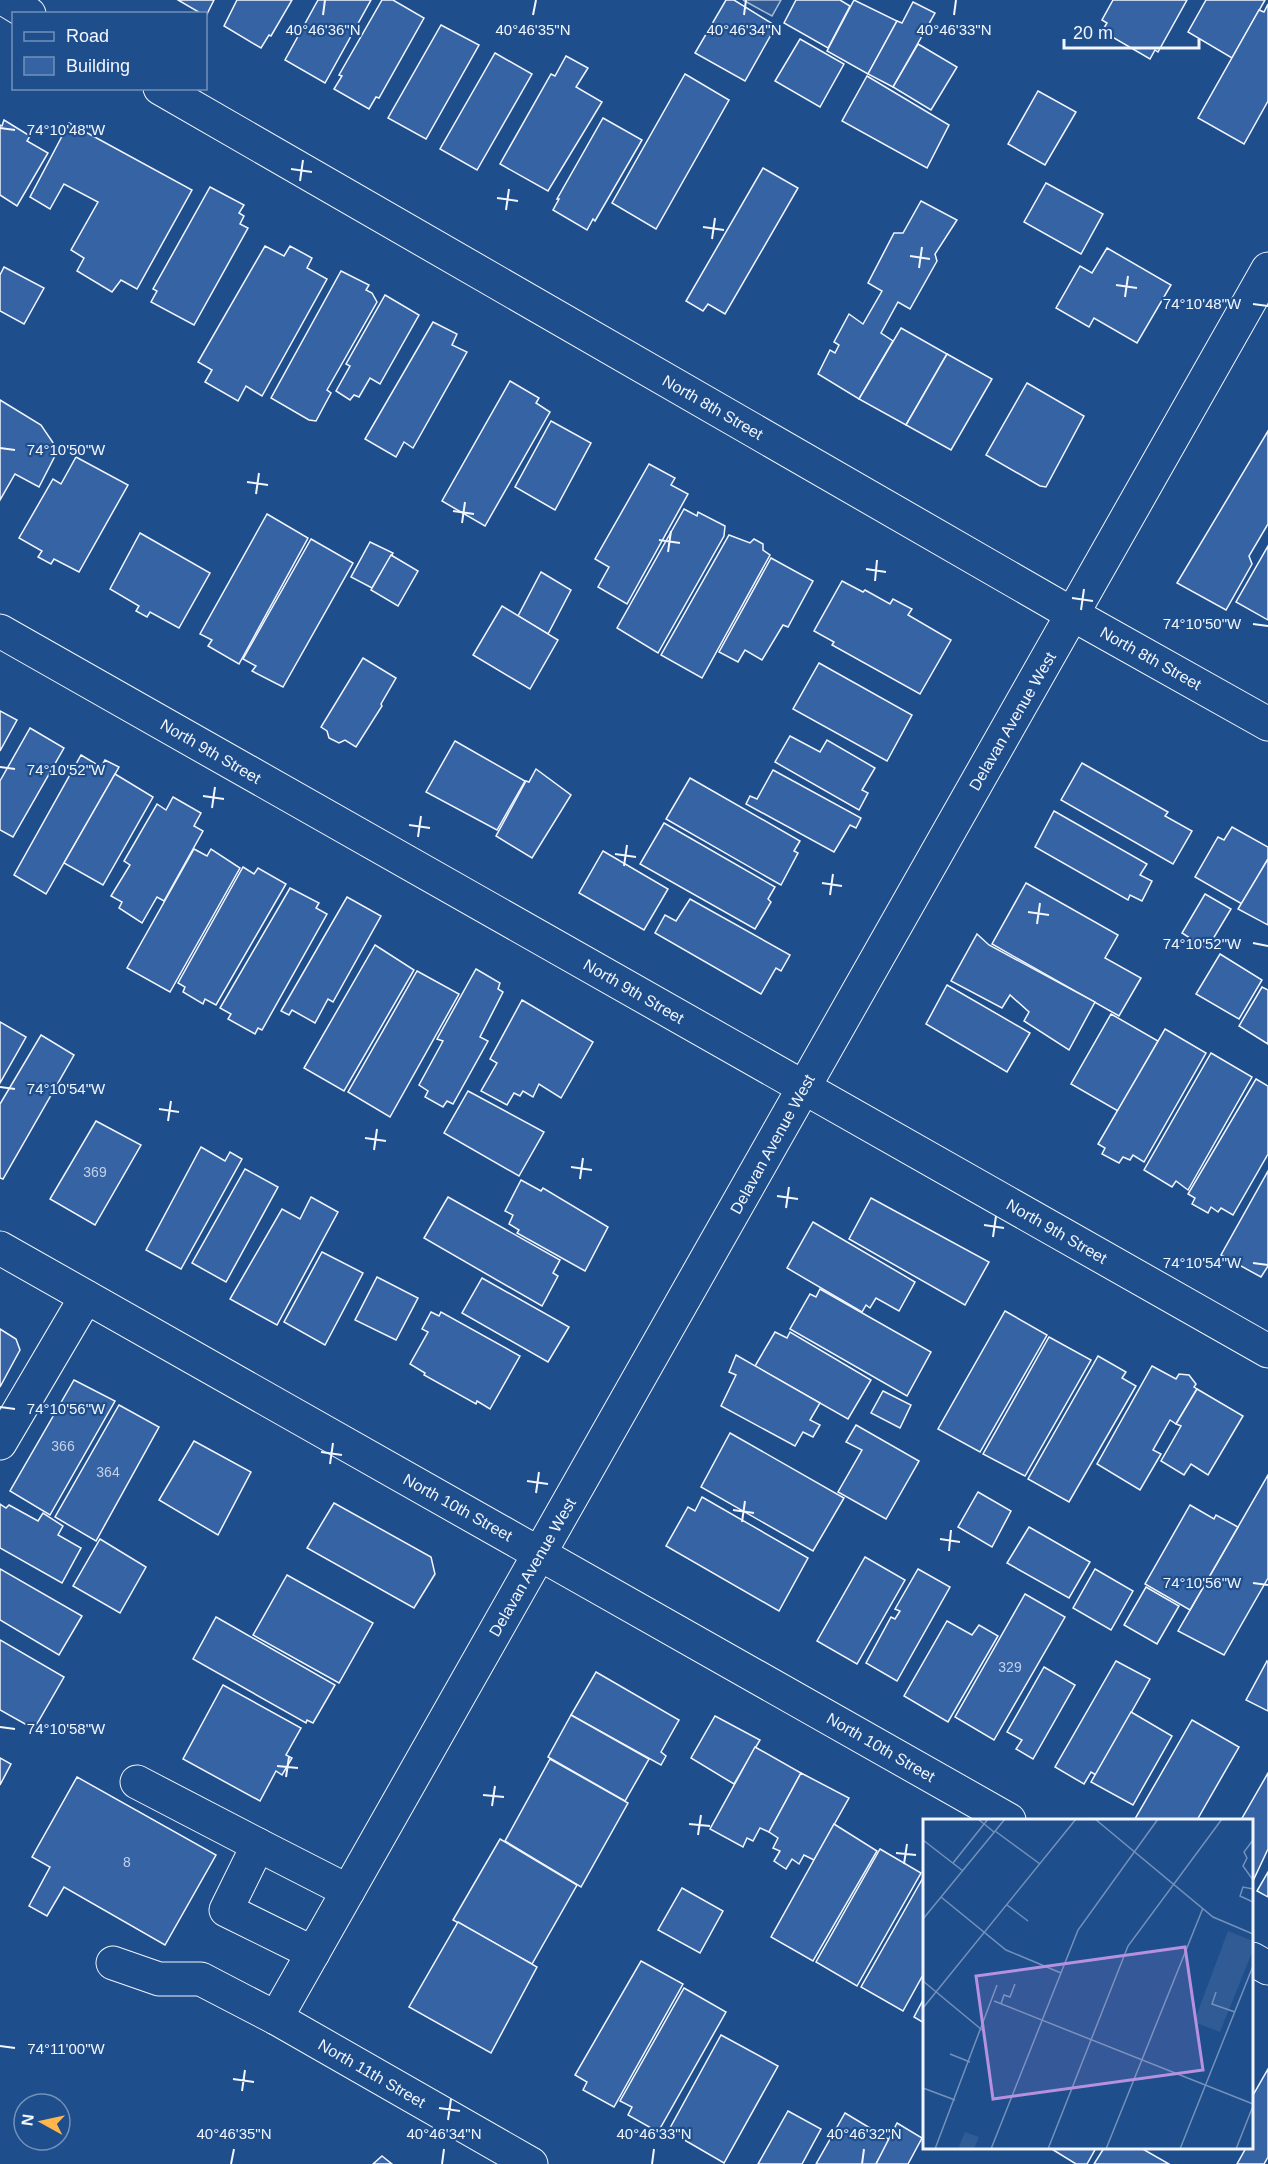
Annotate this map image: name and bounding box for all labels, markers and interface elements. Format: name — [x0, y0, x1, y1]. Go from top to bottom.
legend — [12, 12, 207, 90]
scale bar — [1064, 12, 1199, 50]
text: 40°46'36"N — [285, 21, 361, 38]
text: 40°46'35"N — [495, 21, 571, 38]
text: 40°46'34"N — [706, 21, 782, 38]
text: 40°46'33"N — [916, 21, 992, 38]
text: 20 m — [1073, 23, 1113, 43]
text: Road — [66, 26, 109, 46]
text: Building — [66, 56, 130, 76]
text: 74°10'48"W — [27, 121, 106, 138]
text: 74°10'48"W — [1163, 295, 1242, 312]
street label: North 8th Street — [660, 372, 766, 443]
text: 74°10'50"W — [27, 441, 106, 458]
text: 74°10'50"W — [1163, 615, 1242, 632]
street label: North 8th Street — [1097, 624, 1205, 694]
street label: Delavan Avenue West — [966, 649, 1059, 793]
street label: North 9th Street — [158, 716, 264, 787]
text: 74°10'52"W — [27, 761, 106, 778]
text: 74°10'52"W — [1163, 935, 1242, 952]
street label: North 9th Street — [581, 956, 687, 1027]
street label: Delavan Avenue West — [727, 1071, 818, 1217]
text: 74°10'54"W — [27, 1080, 106, 1097]
house number: 369 — [83, 1164, 107, 1180]
street label: North 9th Street — [1004, 1196, 1110, 1267]
text: 74°10'54"W — [1163, 1254, 1242, 1271]
text: 74°10'56"W — [27, 1400, 106, 1417]
house number: 366 — [51, 1438, 75, 1454]
house number: 364 — [96, 1464, 120, 1480]
street label: North 10th Street — [400, 1470, 516, 1545]
street label: Delavan Avenue West — [486, 1495, 579, 1639]
text: 74°10'56"W — [1163, 1574, 1242, 1591]
house number: 329 — [998, 1659, 1022, 1675]
street label: North 10th Street — [824, 1710, 938, 1786]
text: 74°10'58"W — [27, 1720, 106, 1737]
inset map — [923, 1819, 1253, 2149]
house number: 8 — [123, 1854, 131, 1870]
street label: North 11th Street — [315, 2036, 429, 2111]
text: 74°11'00"W — [27, 2040, 105, 2057]
north arrow — [12, 2092, 72, 2152]
text: N — [18, 2113, 37, 2127]
text: 40°46'35"N — [196, 2125, 272, 2142]
text: 40°46'34"N — [406, 2125, 482, 2142]
text: 40°46'33"N — [616, 2125, 692, 2142]
text: 40°46'32"N — [826, 2125, 902, 2142]

